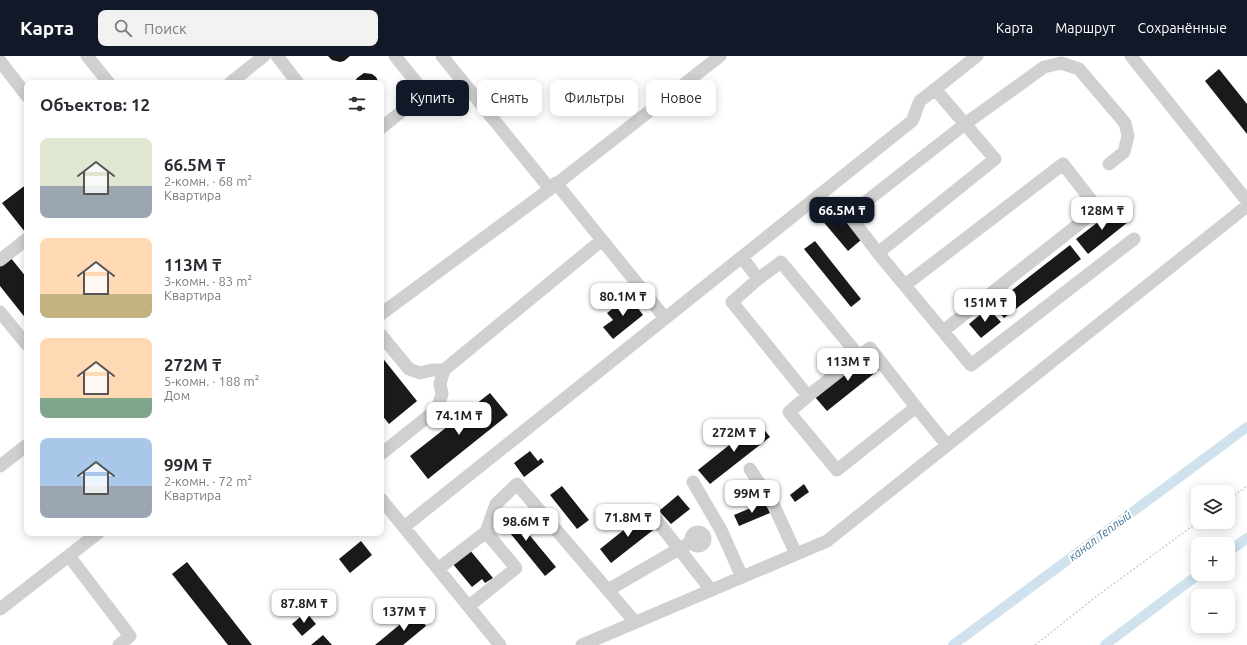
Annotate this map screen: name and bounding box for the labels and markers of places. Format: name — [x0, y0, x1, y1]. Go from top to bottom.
pin: 66.5M ₸ — [805, 197, 879, 231]
pin: 128M ₸ — [1069, 197, 1135, 231]
pin: 80.1M ₸ — [586, 283, 660, 317]
pin: 151M ₸ — [952, 289, 1018, 323]
pin: 113M ₸ — [815, 348, 881, 382]
pin: 74.1M ₸ — [422, 402, 496, 436]
pin: 272M ₸ — [701, 419, 767, 453]
pin: 99M ₸ — [724, 480, 780, 514]
pin: 71.8M ₸ — [591, 504, 665, 538]
pin: 98.6M ₸ — [489, 508, 563, 542]
pin: 87.8M ₸ — [267, 590, 341, 624]
pin: 137M ₸ — [371, 598, 437, 632]

